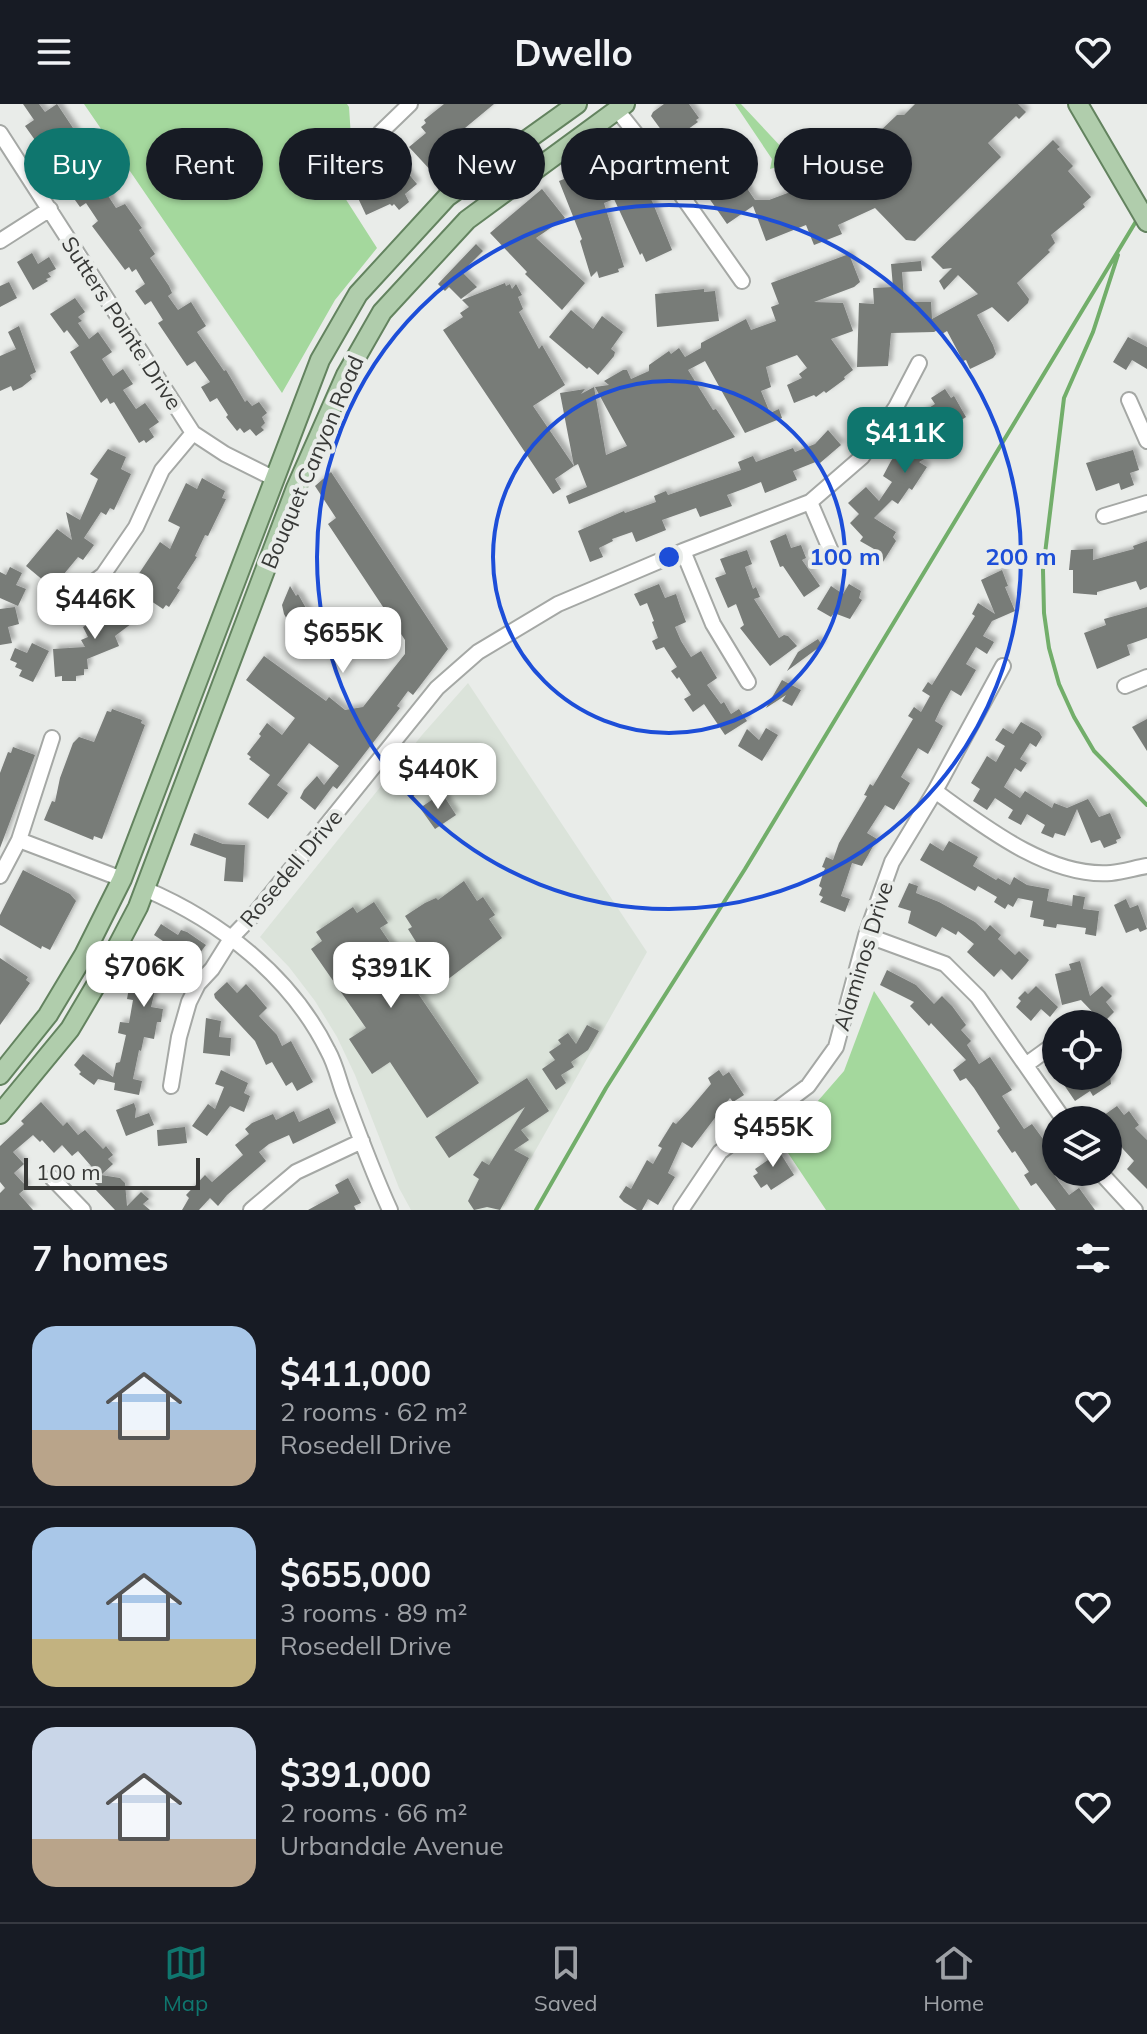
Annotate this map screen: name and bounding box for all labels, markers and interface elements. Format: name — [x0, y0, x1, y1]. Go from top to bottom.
icon: menu — [32, 30, 76, 74]
text: Dwello — [514, 30, 633, 75]
icon: heart — [1071, 30, 1115, 74]
chip: Buy — [24, 128, 130, 200]
chip: Rent — [146, 128, 263, 200]
chip: Filters — [279, 128, 412, 200]
chip: New — [428, 128, 545, 200]
chip: Apartment — [561, 128, 758, 200]
chip: House — [774, 128, 912, 200]
street label: Sutters Pointe Drive — [56, 231, 188, 415]
street label: Bouquet Canyon Road — [254, 351, 370, 573]
pin: $411K — [849, 407, 961, 475]
text: $411K — [865, 416, 945, 449]
text: 100 m — [809, 541, 881, 571]
text: 200 m — [985, 541, 1057, 571]
centre of rings — [655, 543, 683, 571]
pin: $446K — [39, 573, 151, 641]
text: $446K — [55, 582, 135, 615]
pin: $655K — [287, 607, 399, 675]
text: $655K — [303, 616, 383, 649]
pin: $440K — [382, 743, 494, 811]
text: $440K — [398, 752, 478, 785]
street label: Rosedell Drive — [234, 803, 348, 933]
street label: Alaminos Drive — [827, 878, 899, 1034]
pin: $706K — [88, 941, 200, 1009]
pin: $391K — [335, 942, 447, 1010]
text: $706K — [104, 950, 184, 983]
text: $391K — [351, 951, 431, 984]
map controls — [1042, 1010, 1122, 1186]
button: locate — [1042, 1010, 1122, 1090]
pin: $455K — [717, 1101, 829, 1169]
button: layers — [1042, 1106, 1122, 1186]
text: $455K — [733, 1110, 813, 1143]
scale bar — [24, 1154, 200, 1190]
text: 100 m — [36, 1158, 101, 1186]
icon: filters — [1071, 1236, 1115, 1280]
text: 7 homes — [32, 1237, 169, 1280]
text: $411,000 — [280, 1352, 431, 1395]
icon: home — [96, 1358, 192, 1454]
icon: heart — [1071, 1384, 1115, 1428]
text: 2 rooms · 62 m² — [280, 1395, 467, 1428]
text: Rosedell Drive — [280, 1428, 451, 1461]
text: $655,000 — [280, 1553, 431, 1596]
icon: home — [96, 1559, 192, 1655]
icon: heart — [1071, 1585, 1115, 1629]
text: 3 rooms · 89 m² — [280, 1596, 467, 1629]
text: Rosedell Drive — [280, 1629, 451, 1662]
text: $391,000 — [280, 1753, 431, 1796]
icon: home — [96, 1759, 192, 1855]
icon: heart — [1071, 1785, 1115, 1829]
text: 2 rooms · 66 m² — [280, 1796, 467, 1829]
text: Urbandale Avenue — [280, 1829, 504, 1862]
tab: Map — [163, 1941, 208, 2017]
tab: Saved — [534, 1941, 598, 2017]
tab: Home — [923, 1941, 984, 2017]

